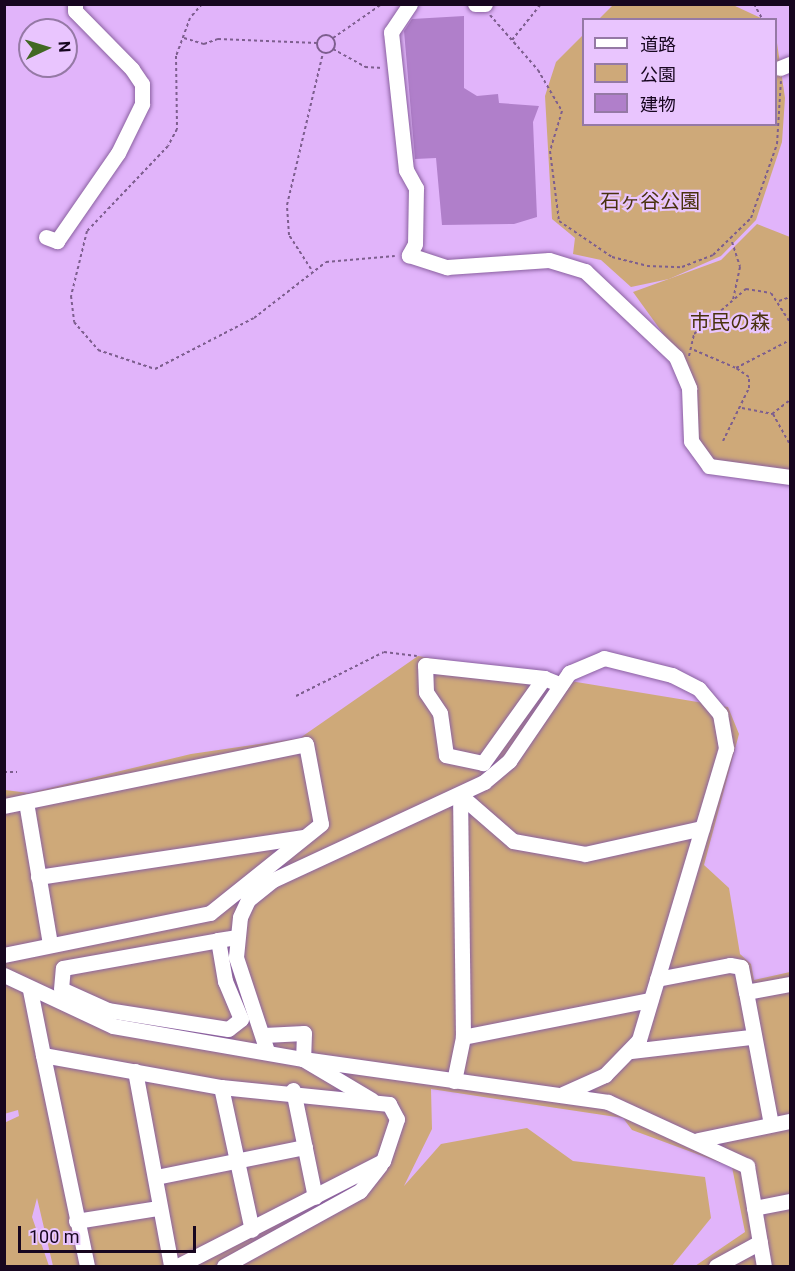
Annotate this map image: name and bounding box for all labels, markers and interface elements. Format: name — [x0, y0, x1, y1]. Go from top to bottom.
north arrow — [18, 18, 78, 78]
legend — [582, 18, 777, 126]
text: 道路 — [640, 34, 676, 55]
text: N — [55, 41, 74, 53]
text: 公園 — [640, 64, 676, 85]
text: 建物 — [640, 94, 676, 115]
park label: 石ヶ谷公園 — [600, 189, 700, 213]
park label: 市民の森 — [690, 310, 770, 334]
scale bar — [21, 1214, 200, 1252]
text: 100 m — [29, 1226, 80, 1247]

